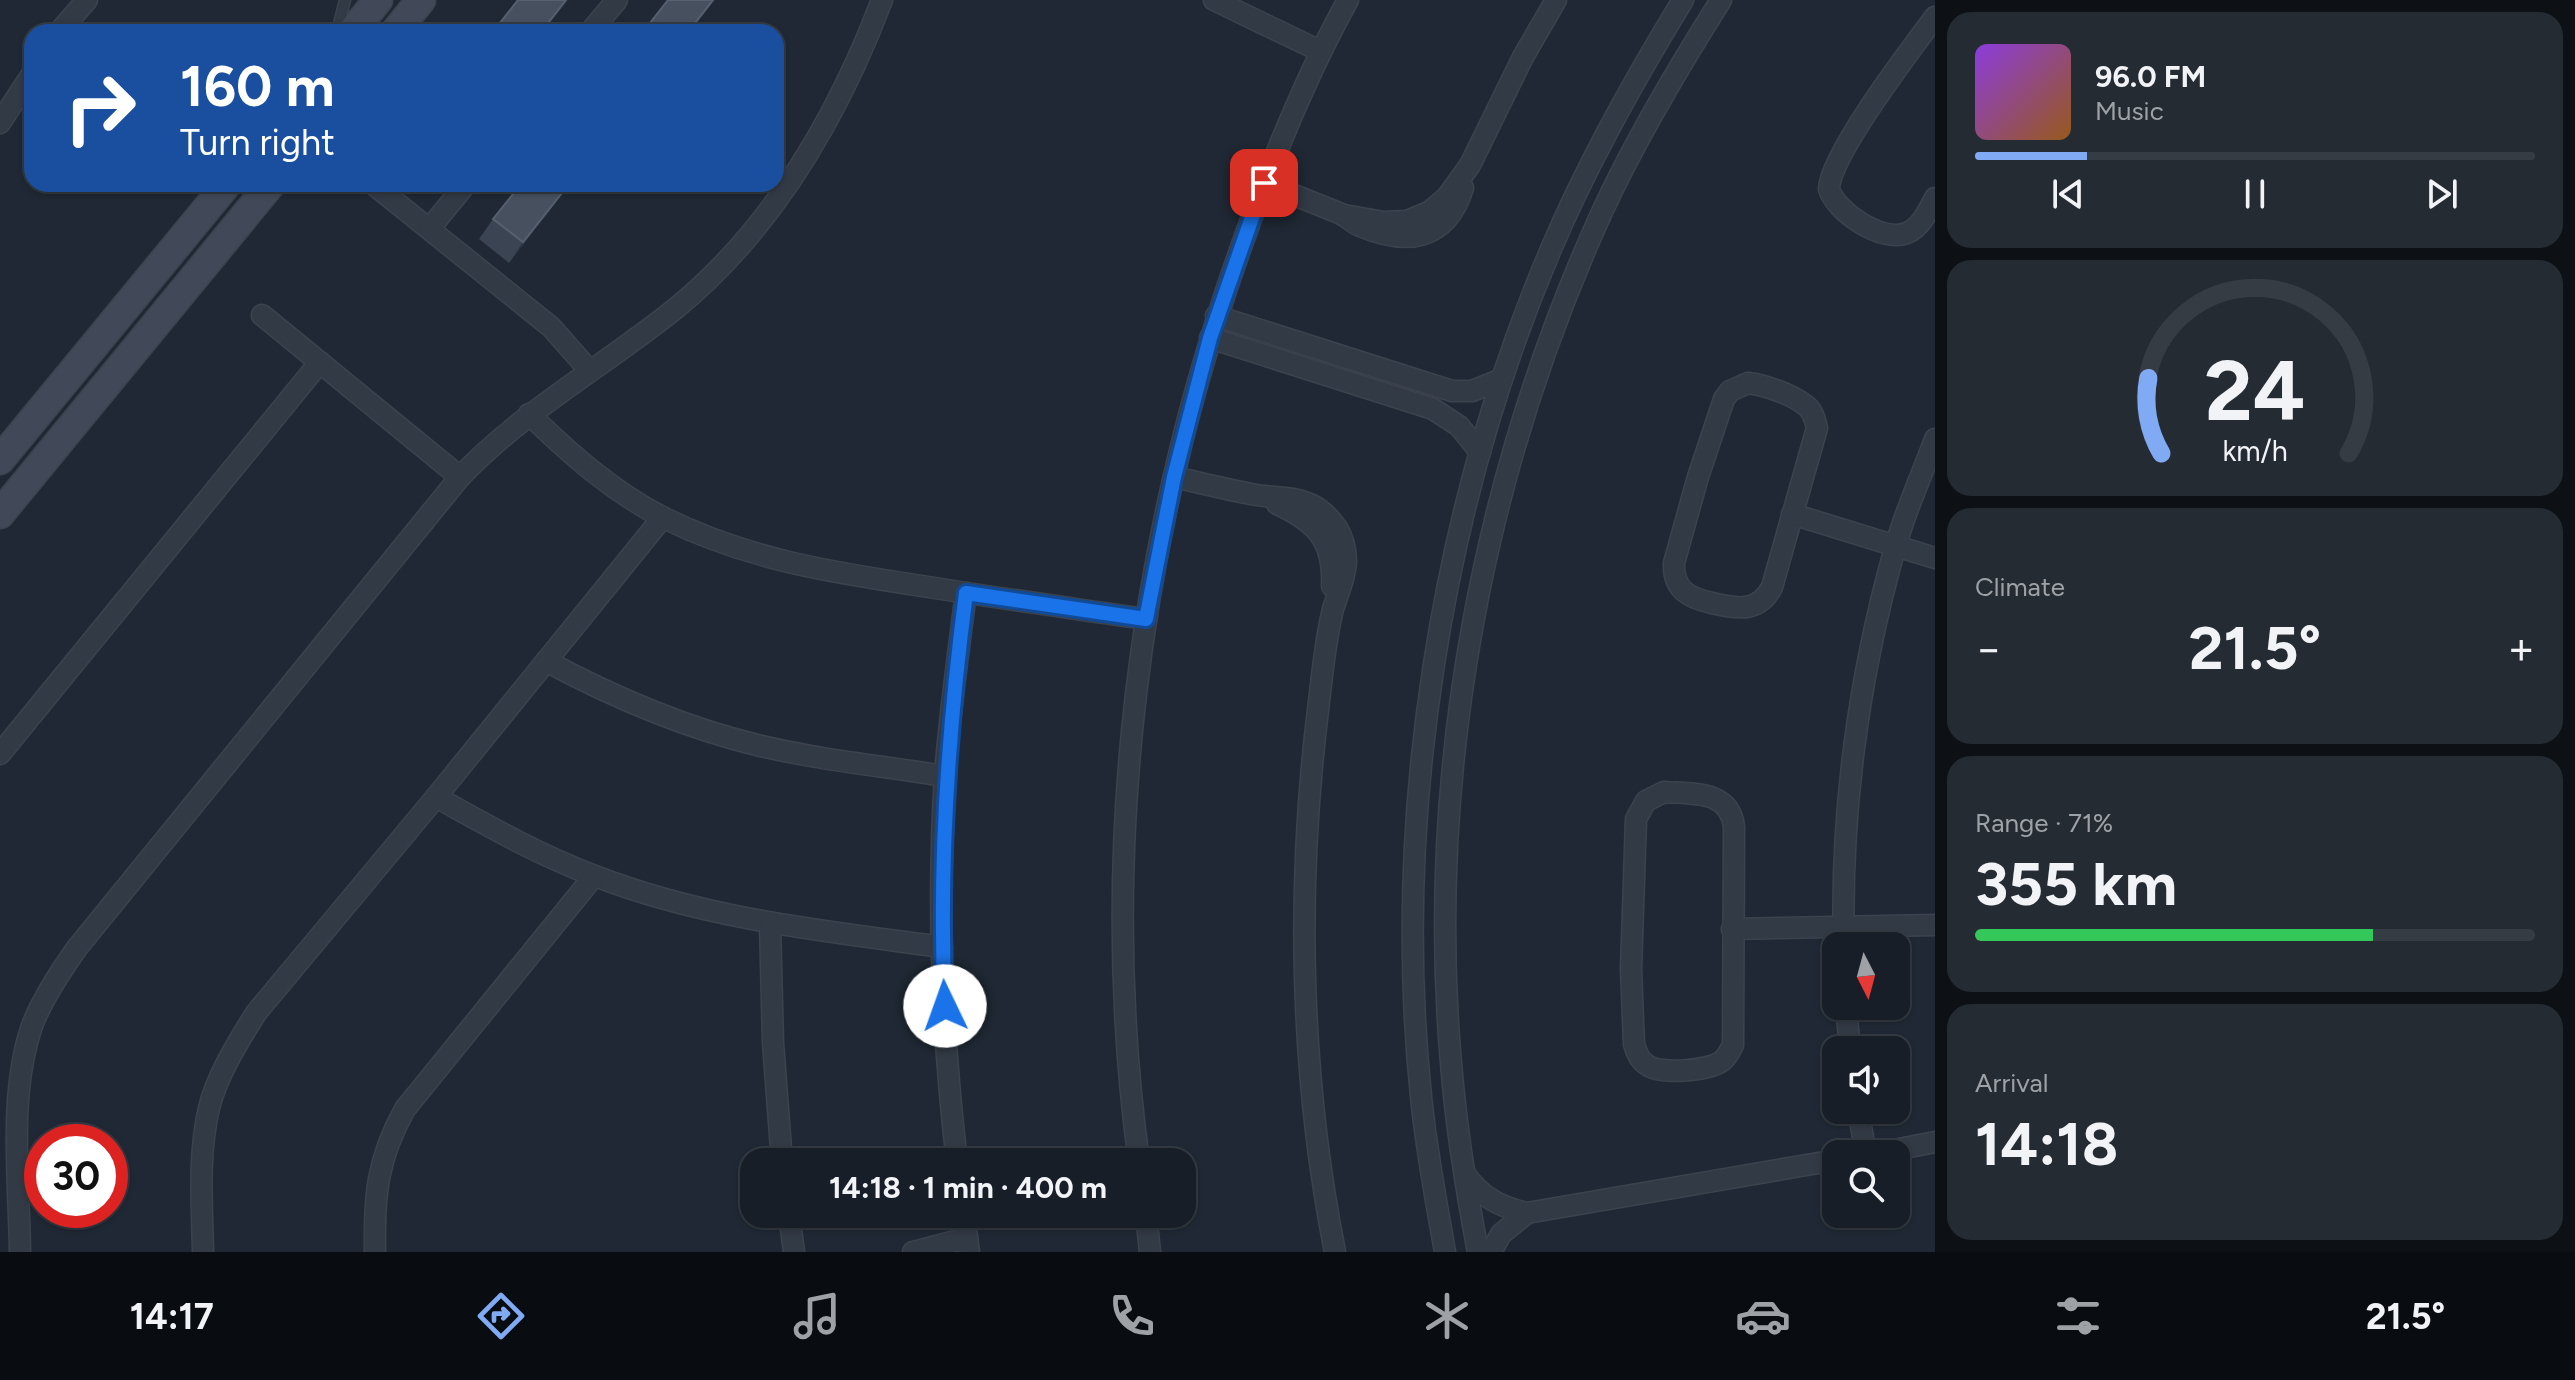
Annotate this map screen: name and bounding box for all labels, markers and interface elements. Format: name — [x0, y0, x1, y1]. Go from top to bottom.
text: 160 m — [180, 53, 335, 120]
icon: right — [48, 56, 152, 160]
text: 96.0 FM — [2095, 58, 2206, 95]
text: Music — [2095, 95, 2164, 127]
text: Turn right — [180, 121, 335, 164]
pin — [1230, 149, 1298, 217]
icon: arrive — [1242, 161, 1286, 205]
icon: previous — [2046, 172, 2090, 216]
icon: pause — [2233, 172, 2277, 216]
icon: next — [2420, 172, 2464, 216]
text: 24 — [2205, 341, 2305, 441]
text: km/h — [2222, 434, 2288, 468]
text: Climate — [1975, 571, 2065, 603]
text: 21.5° — [2189, 612, 2321, 684]
text: − — [1975, 622, 2002, 675]
text: + — [2508, 622, 2535, 675]
text: Range · 71% — [1975, 807, 2113, 839]
text: 355 km — [1975, 848, 2177, 920]
north arrow — [1822, 932, 1910, 1020]
map controls — [1822, 932, 1910, 1228]
position arrow — [903, 964, 987, 1048]
button: sound — [1822, 1036, 1910, 1124]
text: Arrival — [1975, 1067, 2048, 1099]
text: 14:18 — [1975, 1108, 2118, 1180]
speed limit sign: 30 — [24, 1124, 128, 1228]
button: search — [1822, 1140, 1910, 1228]
text: 14:18 · 1 min · 400 m — [829, 1169, 1107, 1206]
icon: directions — [473, 1288, 529, 1344]
icon: music — [789, 1288, 845, 1344]
icon: phone — [1104, 1288, 1160, 1344]
icon: climate — [1419, 1288, 1475, 1344]
icon: car — [1735, 1288, 1791, 1344]
icon: filters — [2050, 1288, 2106, 1344]
text: 14:17 — [130, 1295, 214, 1338]
text: 21.5° — [2366, 1295, 2445, 1338]

